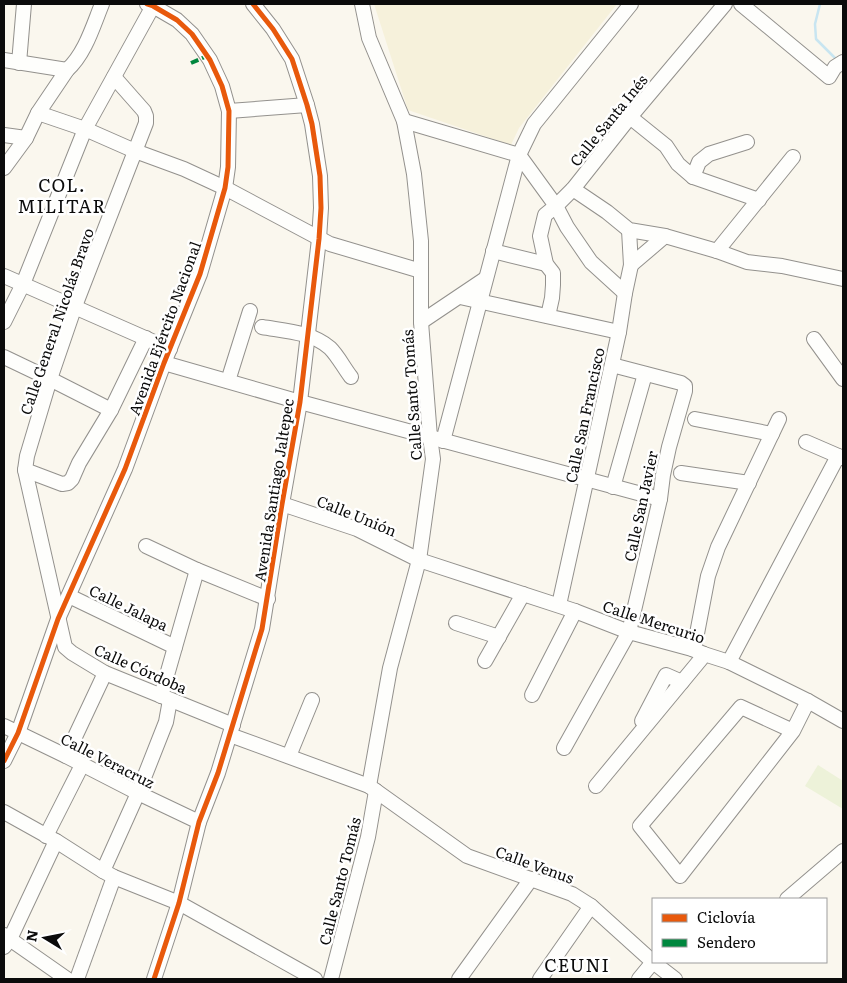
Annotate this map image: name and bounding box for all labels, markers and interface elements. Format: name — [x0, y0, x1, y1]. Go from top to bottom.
street label: Calle Santa Inés — [564, 69, 653, 171]
district label: COL. MILITAR — [17, 171, 107, 219]
street label: Calle General Nicolás Bravo — [13, 224, 99, 418]
street label: Avenida Ejército Nacional — [122, 238, 206, 418]
street label: Calle Santo Tomás — [395, 329, 427, 461]
street label: Calle San Francisco — [558, 345, 610, 485]
street label: Avenida Santiago Jaltepec — [247, 396, 299, 583]
street label: Calle San Javier — [617, 449, 663, 563]
street label: Calle Unión — [314, 489, 401, 542]
street label: Calle Jalapa — [86, 578, 173, 636]
street label: Calle Mercurio — [600, 594, 708, 648]
street label: Calle Córdoba — [91, 637, 192, 699]
street label: Calle Veracruz — [57, 726, 159, 794]
street label: Calle Santo Tomás — [312, 814, 366, 947]
street label: Calle Venus — [492, 839, 578, 889]
legend — [652, 898, 827, 963]
text: Ciclovía — [697, 905, 756, 928]
north arrow — [20, 913, 70, 963]
text: N — [20, 928, 42, 943]
text: Sendero — [697, 930, 756, 953]
district label: CEUNI — [544, 951, 610, 978]

